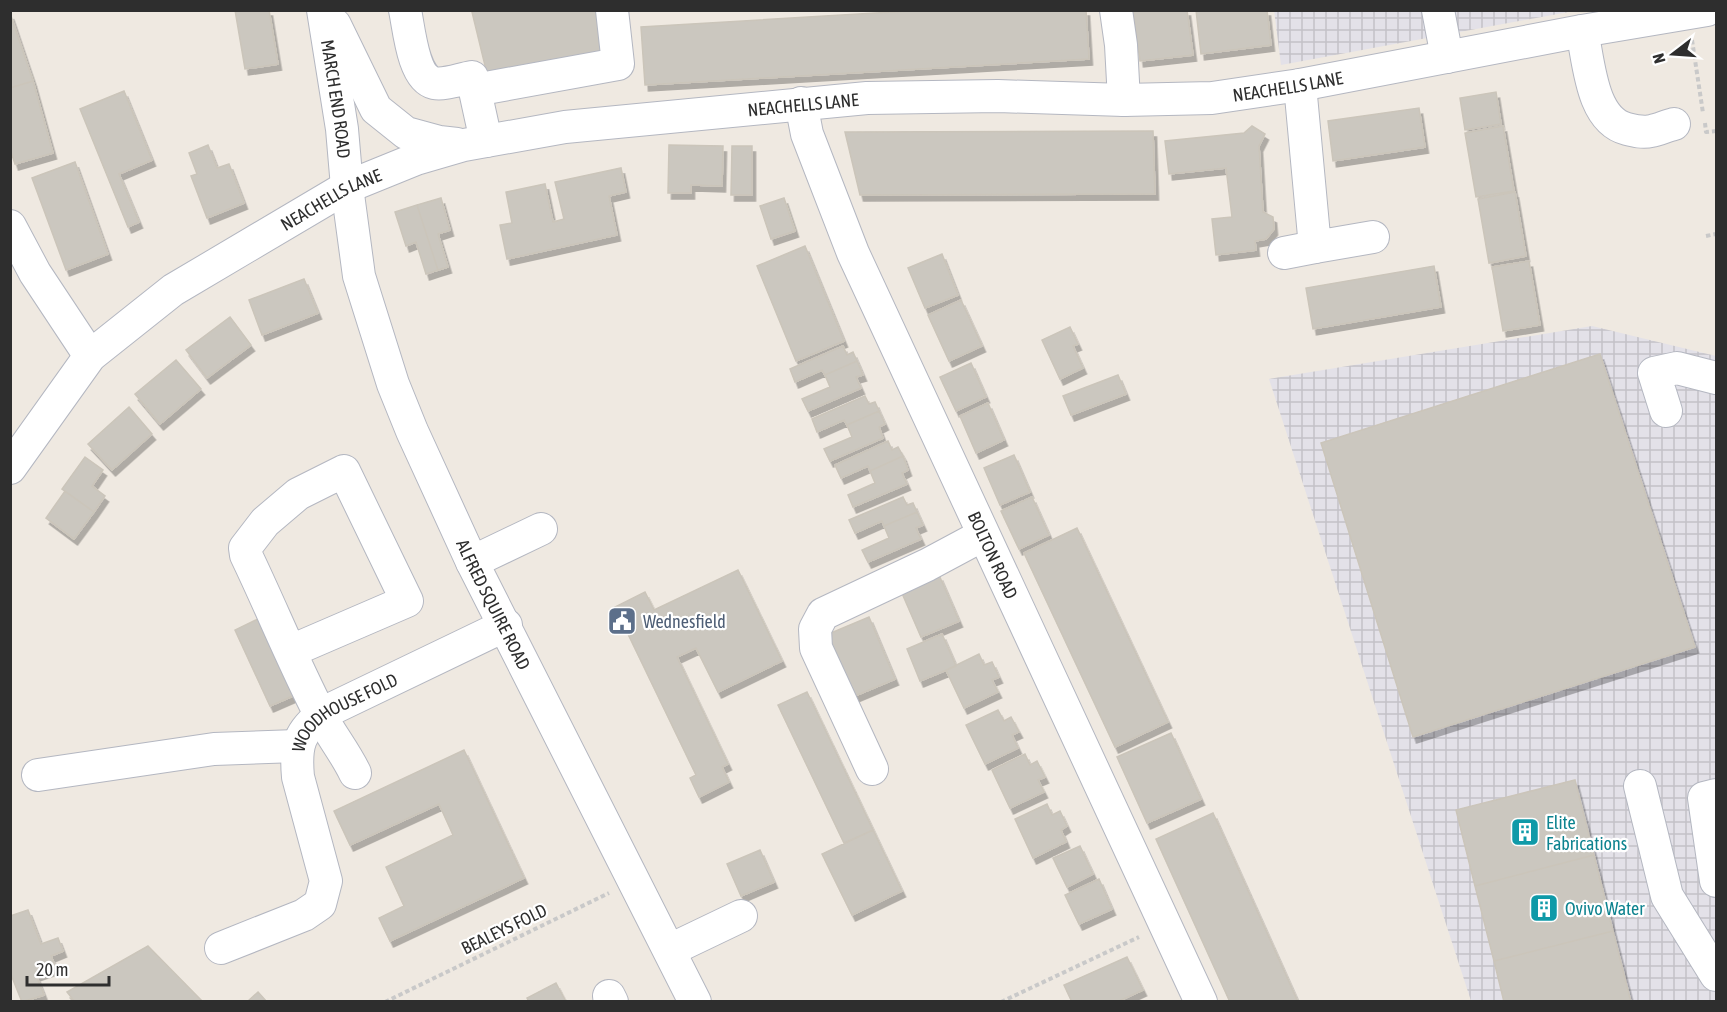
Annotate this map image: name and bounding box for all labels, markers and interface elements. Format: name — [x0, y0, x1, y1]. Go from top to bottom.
north arrow — [1643, 24, 1703, 84]
street label: MARCH END ROAD — [317, 38, 355, 159]
text: N — [1649, 51, 1669, 66]
street label: NEACHELLS LANE — [1231, 66, 1345, 105]
street label: NEACHELLS LANE — [747, 88, 860, 120]
street label: NEACHELLS LANE — [277, 164, 384, 235]
street label: BOLTON ROAD — [964, 508, 1023, 602]
street label: ALFRED SQUIRE ROAD — [452, 536, 535, 673]
public building icon: Wednesfield — [606, 605, 638, 637]
place label: Wednesfield — [643, 611, 726, 632]
street label: WOODHOUSE FOLD — [287, 668, 401, 754]
place label: Elite Fabrications — [1546, 812, 1627, 854]
building icon: Elite Fabrications — [1509, 816, 1541, 848]
building icon: Ovivo Water — [1528, 892, 1560, 924]
place label: Ovivo Water — [1565, 898, 1645, 919]
street label: BEALEYS FOLD — [458, 899, 550, 959]
scale bar — [27, 949, 110, 987]
text: 20 m — [36, 959, 68, 980]

